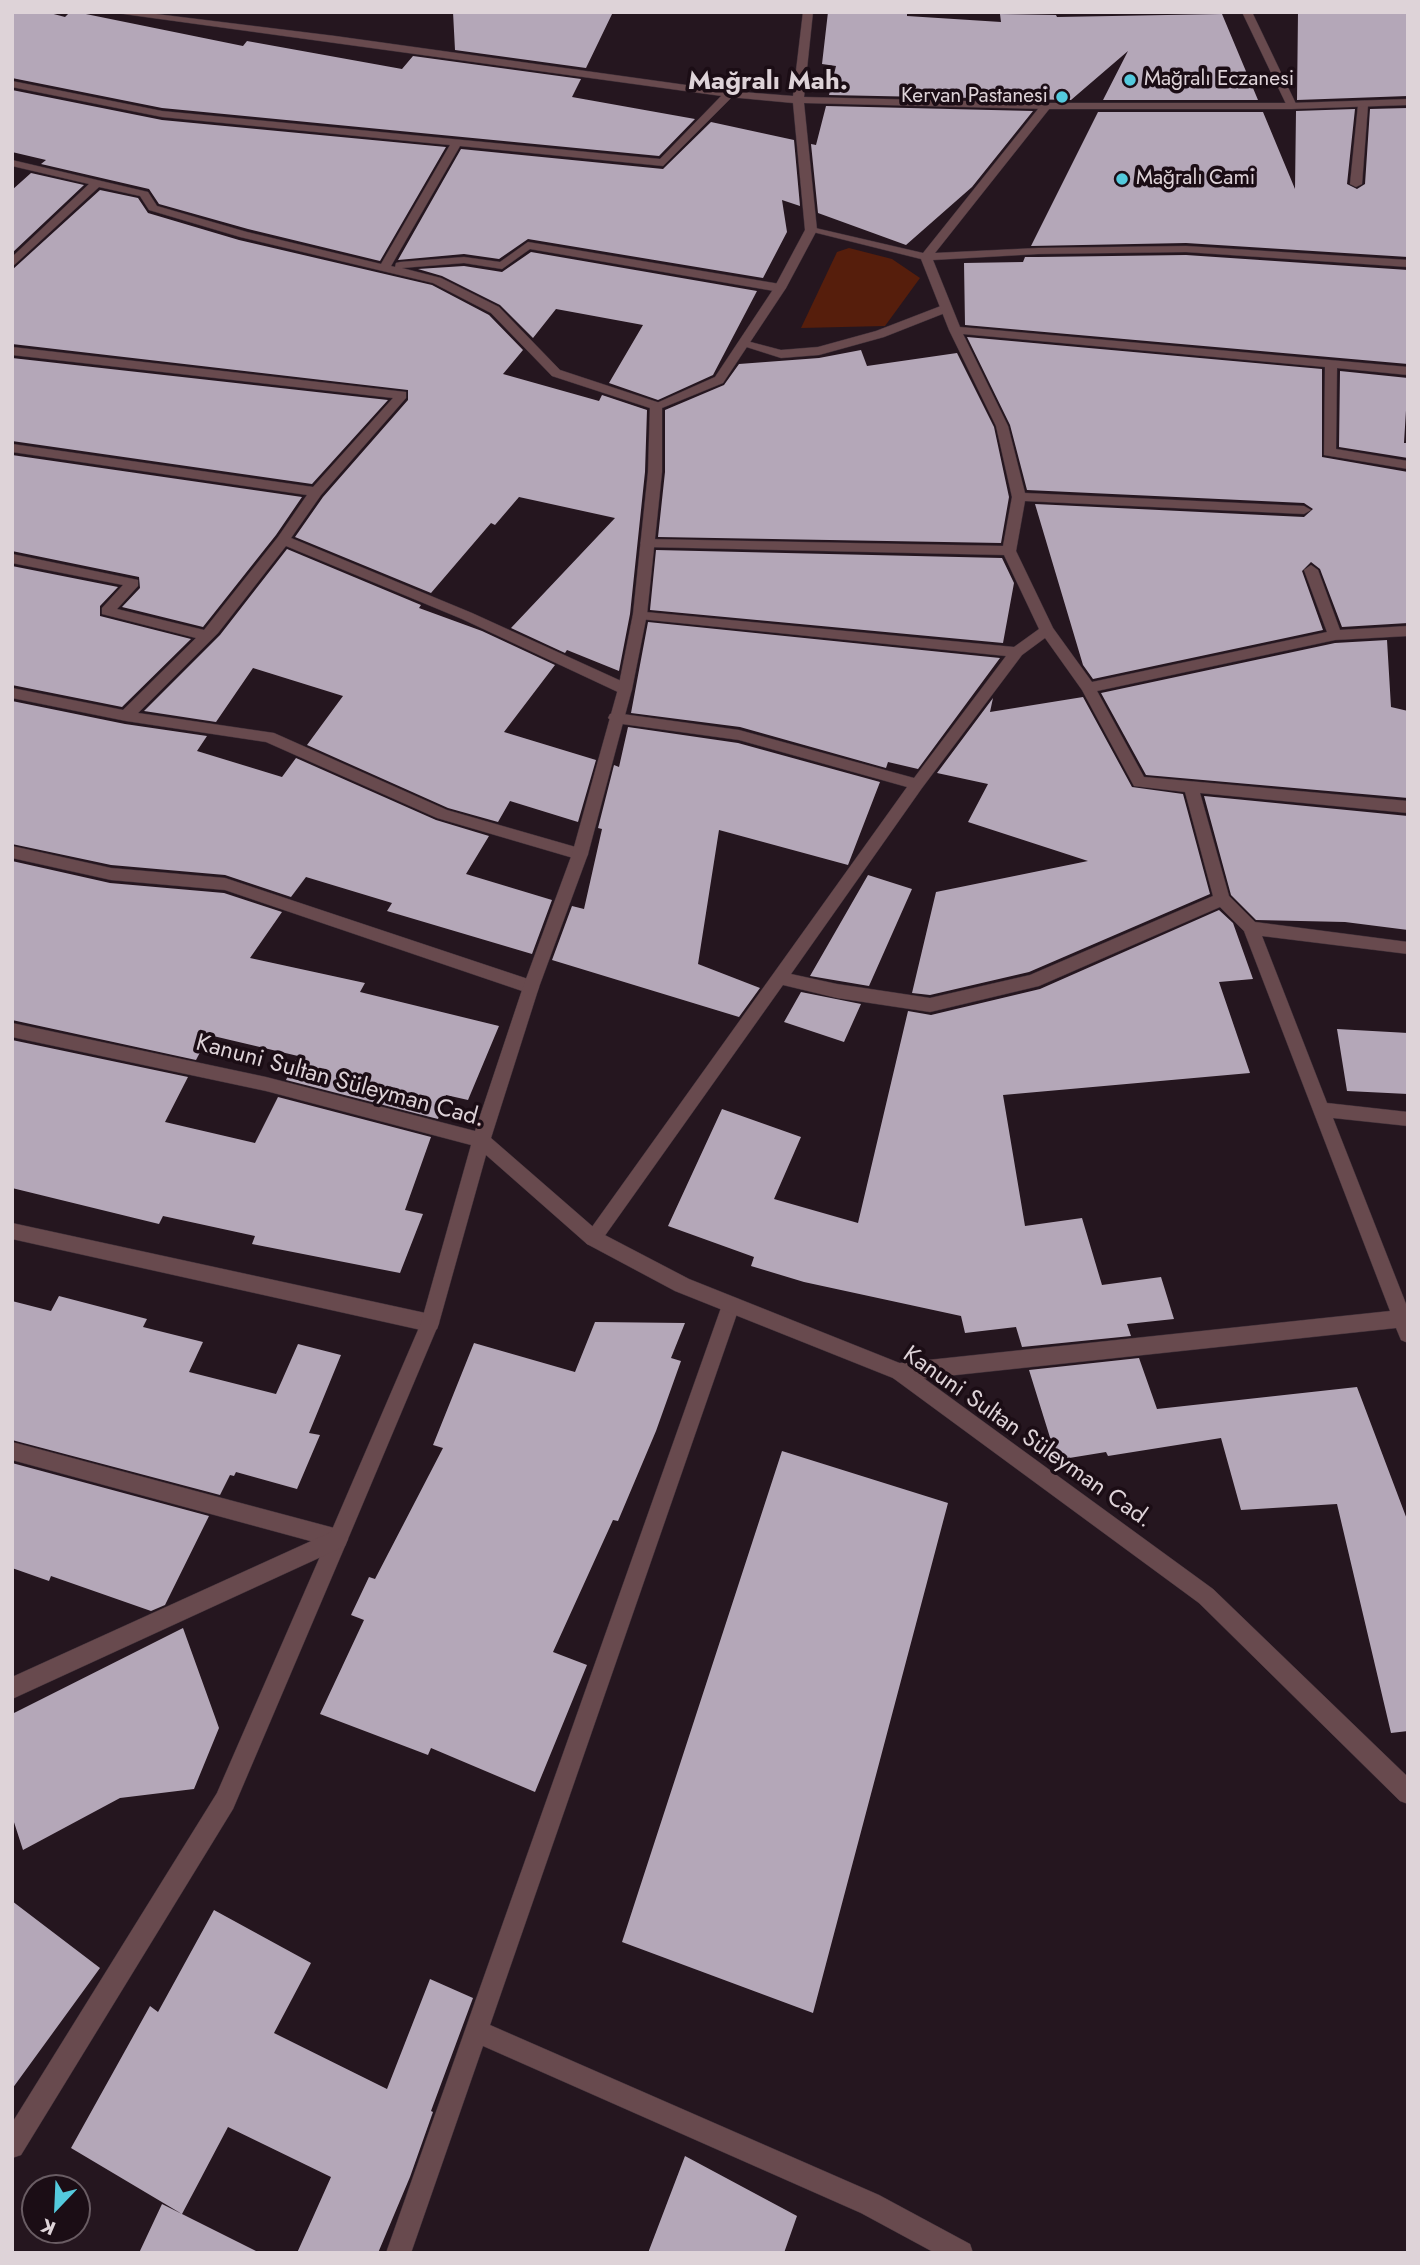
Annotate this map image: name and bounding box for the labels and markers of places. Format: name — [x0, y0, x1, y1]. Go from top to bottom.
place label: Mağralı Eczanesi — [1144, 67, 1294, 93]
marker: Mağralı Eczanesi — [1122, 72, 1138, 88]
place label: Kervan Pastanesi — [901, 84, 1048, 110]
marker: Kervan Pastanesi — [1054, 89, 1070, 105]
place label: Mağralı Cami — [1136, 166, 1255, 192]
marker: Mağralı Cami — [1114, 171, 1130, 187]

